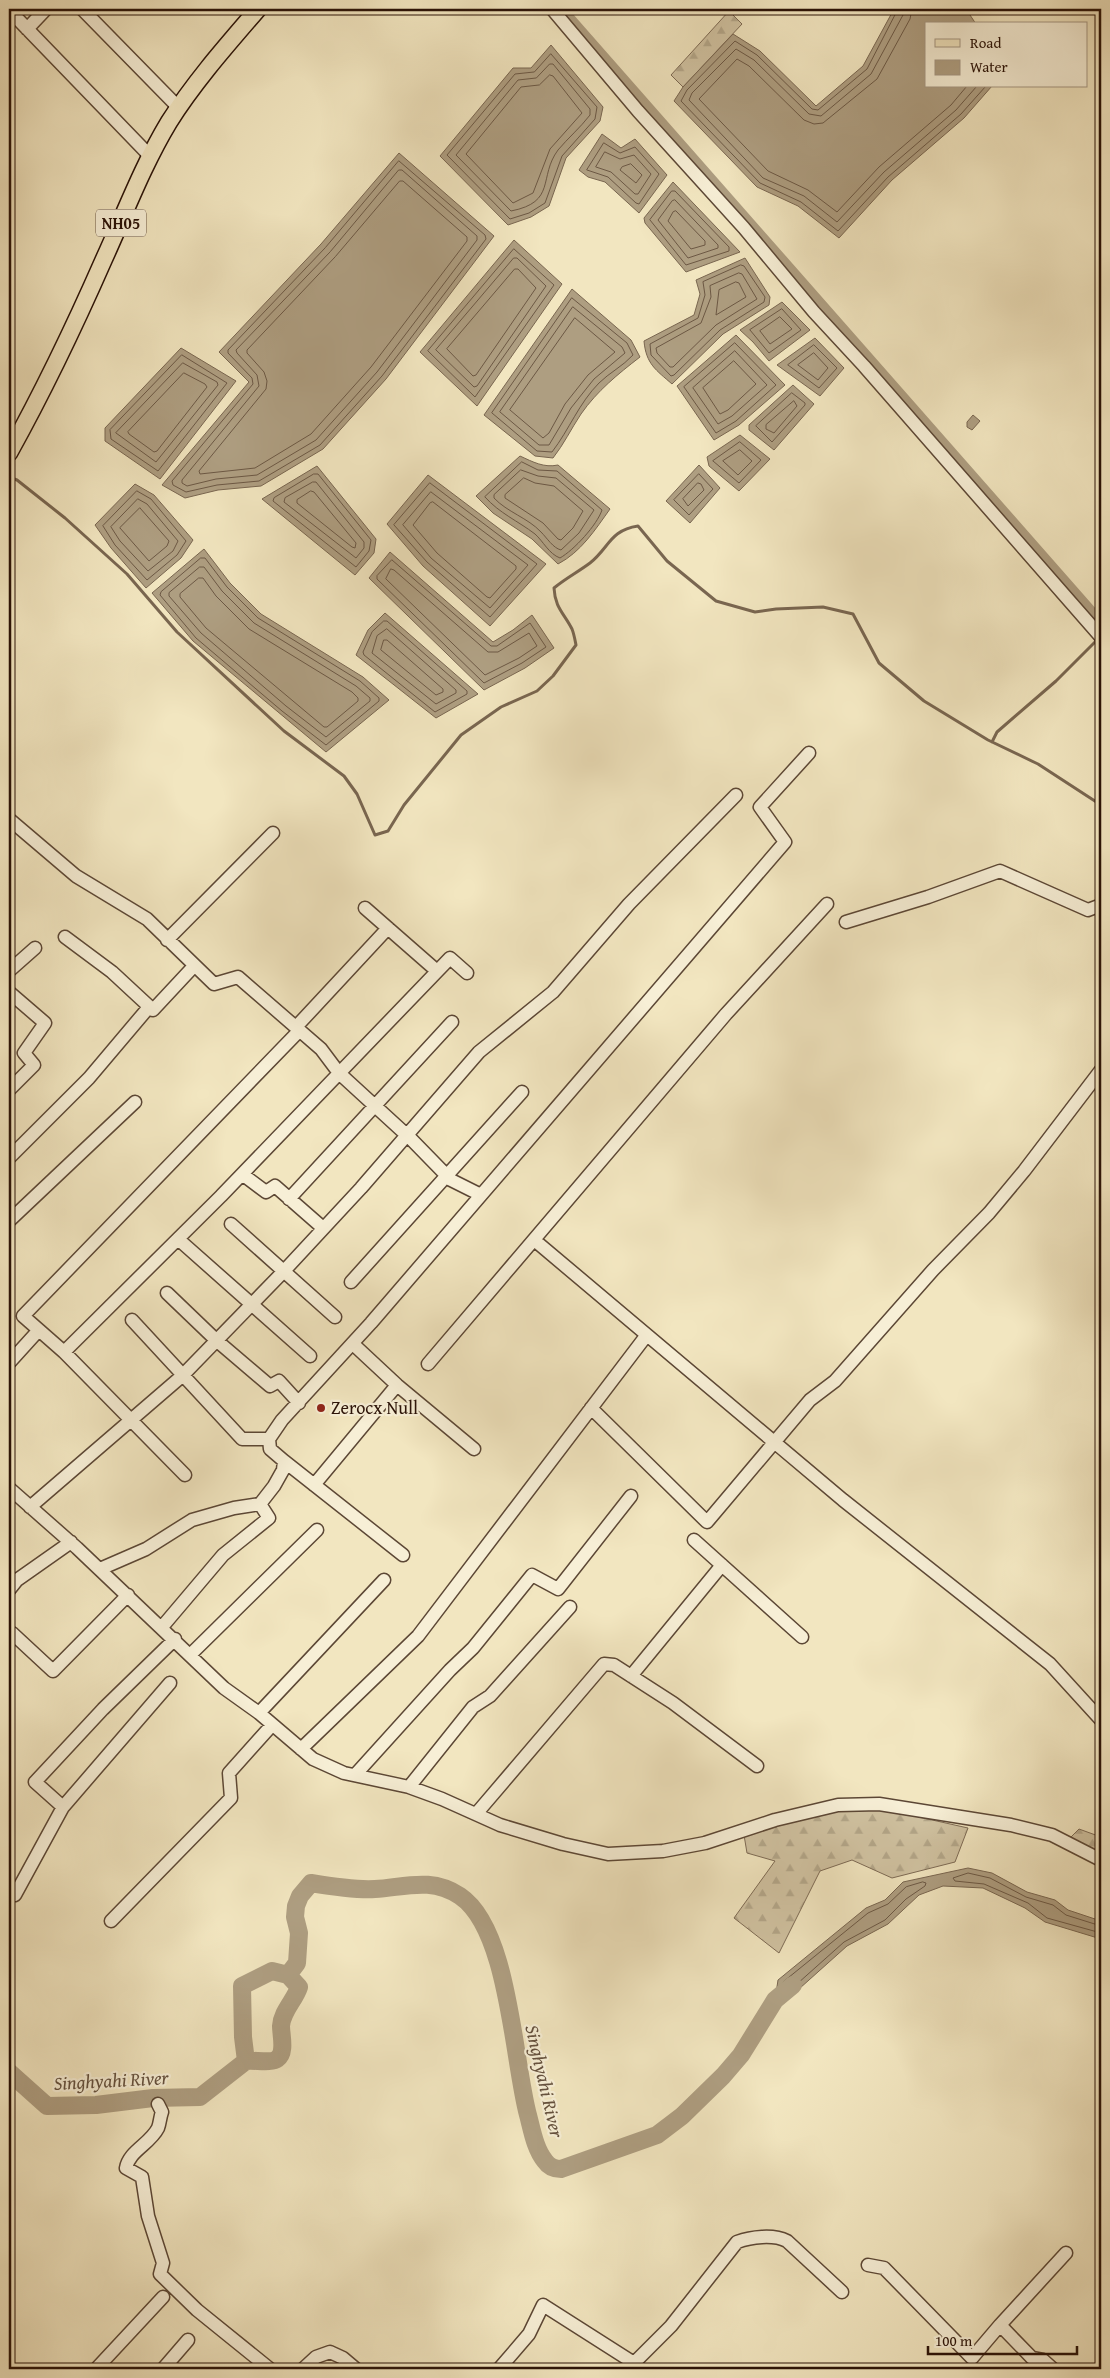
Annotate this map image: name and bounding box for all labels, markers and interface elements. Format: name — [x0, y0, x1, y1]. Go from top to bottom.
legend — [925, 22, 1088, 88]
text: Road — [970, 32, 1001, 53]
text: Water — [970, 56, 1008, 77]
road number: NH05 — [96, 210, 146, 237]
place label: Zerocx Null — [331, 1394, 418, 1421]
marker: Zerocx Null — [315, 1402, 327, 1414]
water label: Singhyahi River — [518, 2022, 572, 2141]
water label: Singhyahi River — [53, 2063, 170, 2097]
scale bar — [928, 2323, 1076, 2355]
text: 100 m — [935, 2330, 973, 2351]

